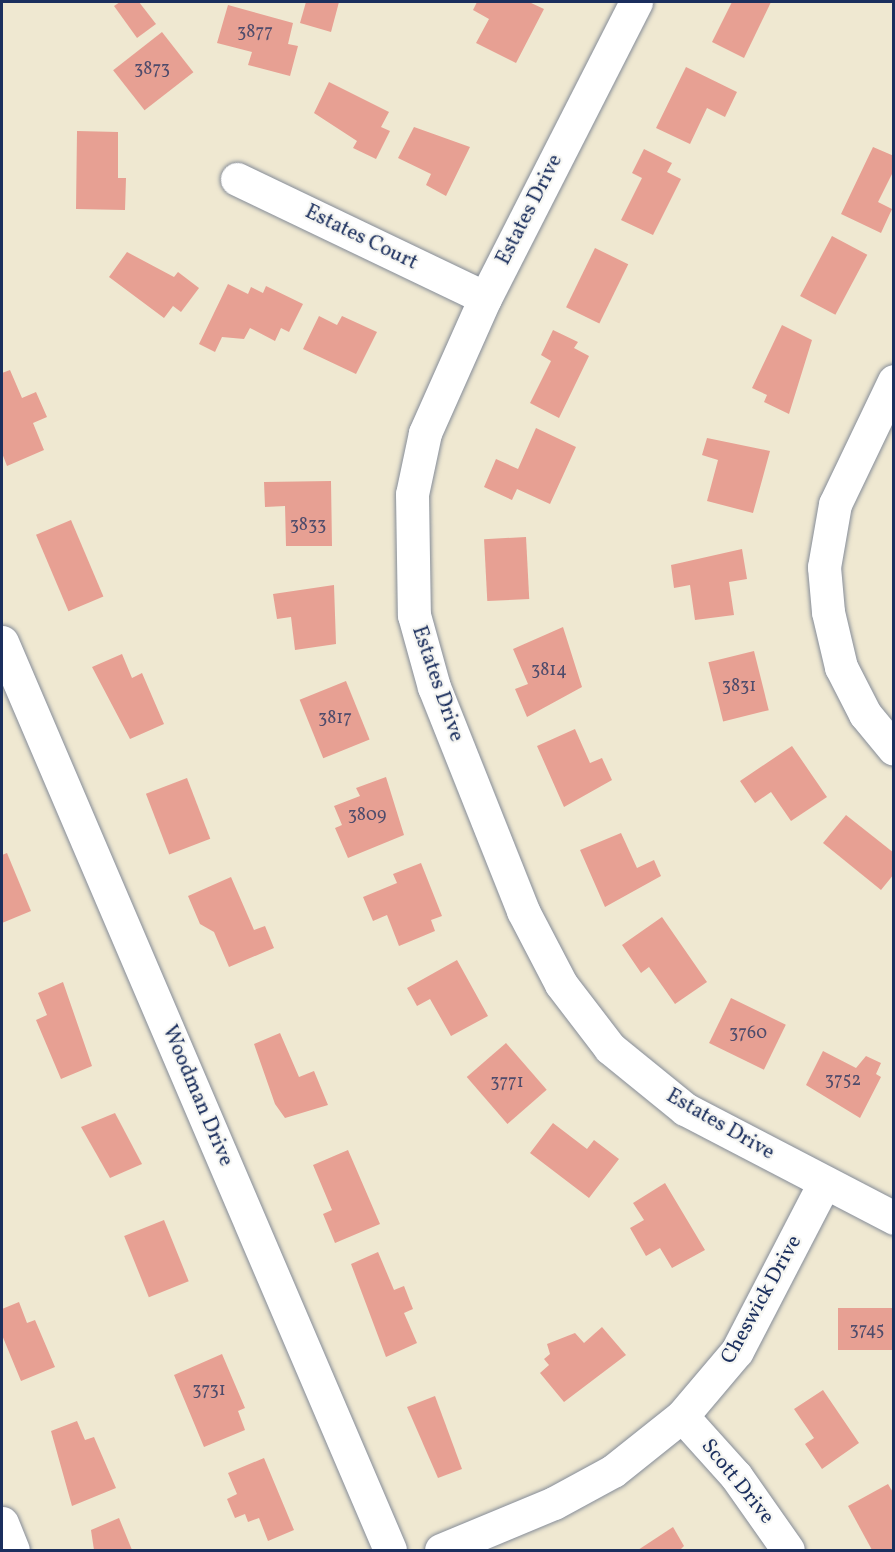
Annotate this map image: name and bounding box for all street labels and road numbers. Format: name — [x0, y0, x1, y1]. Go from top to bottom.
street label: Estates Drive — [491, 151, 569, 269]
street label: Estates Court — [301, 200, 421, 276]
street label: Estates Drive — [405, 623, 469, 745]
street label: Woodman Drive — [156, 1022, 238, 1170]
street label: Estates Drive — [661, 1084, 779, 1166]
street label: Cheswick Drive — [716, 1231, 808, 1369]
street label: Scott Drive — [695, 1434, 779, 1530]

